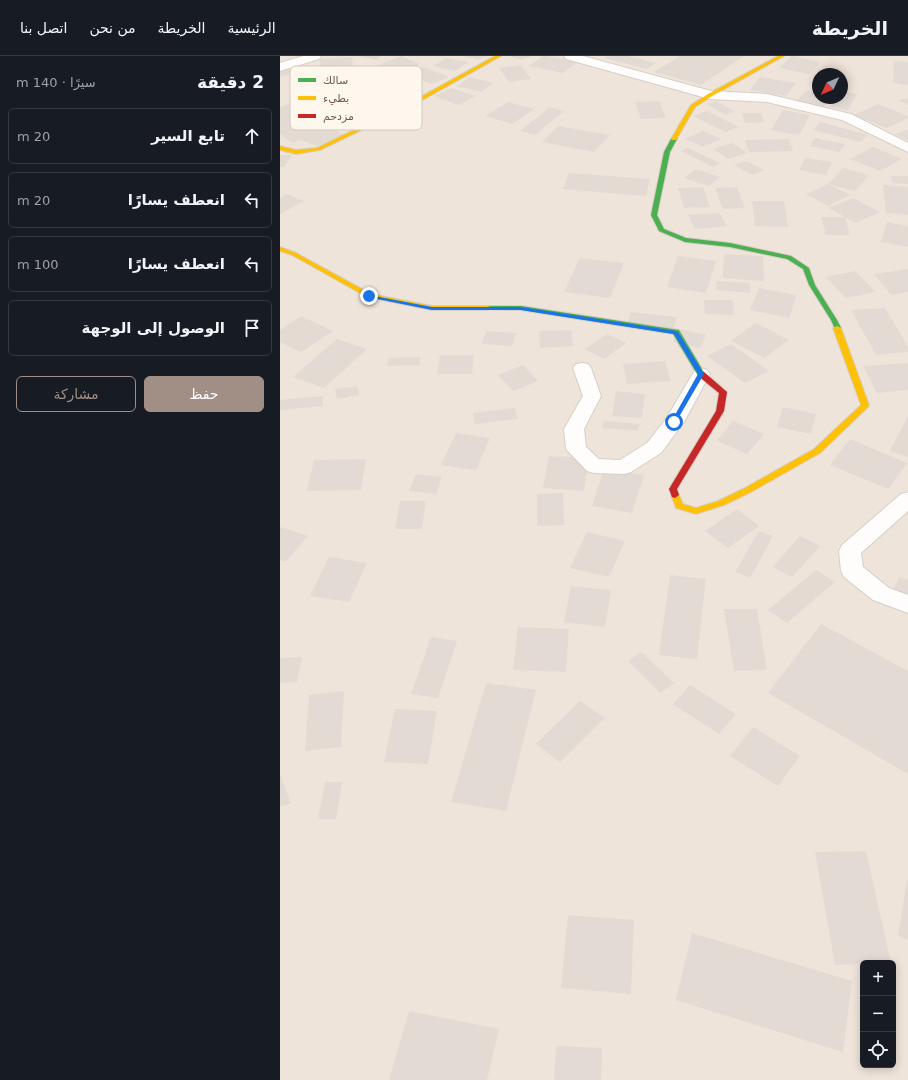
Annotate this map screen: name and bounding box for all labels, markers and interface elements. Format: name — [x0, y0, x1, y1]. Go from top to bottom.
text: الخريطة — [812, 17, 888, 39]
text: اتصل بنا — [20, 20, 67, 36]
text: من نحن — [89, 20, 136, 36]
text: الخريطة — [158, 20, 205, 36]
text: الرئيسية — [227, 20, 276, 36]
legend — [290, 66, 422, 130]
north arrow — [812, 68, 848, 104]
text: 2 دقيقة — [197, 72, 264, 92]
text: سالك — [323, 74, 348, 87]
text: سيرًا · 140 m — [16, 75, 96, 90]
text: بطيء — [323, 92, 349, 105]
text: مزدحم — [323, 110, 354, 123]
icon: ahead — [241, 125, 263, 147]
text: تابع السير — [151, 127, 225, 145]
text: 20 m — [17, 129, 50, 144]
icon: left — [241, 189, 263, 211]
text: انعطف يسارًا — [128, 191, 225, 209]
text: 20 m — [17, 193, 50, 208]
icon: left — [241, 253, 263, 275]
text: انعطف يسارًا — [128, 255, 225, 273]
text: 100 m — [17, 257, 59, 272]
route end — [360, 287, 378, 305]
icon: arrive — [241, 317, 263, 339]
text: الوصول إلى الوجهة — [82, 319, 225, 337]
button: مشاركة — [16, 376, 136, 412]
button: حفظ — [144, 376, 264, 412]
route start — [665, 413, 683, 431]
map controls — [860, 960, 896, 1068]
button: + — [860, 960, 896, 996]
button: − — [860, 996, 896, 1032]
button: locate — [860, 1032, 896, 1068]

